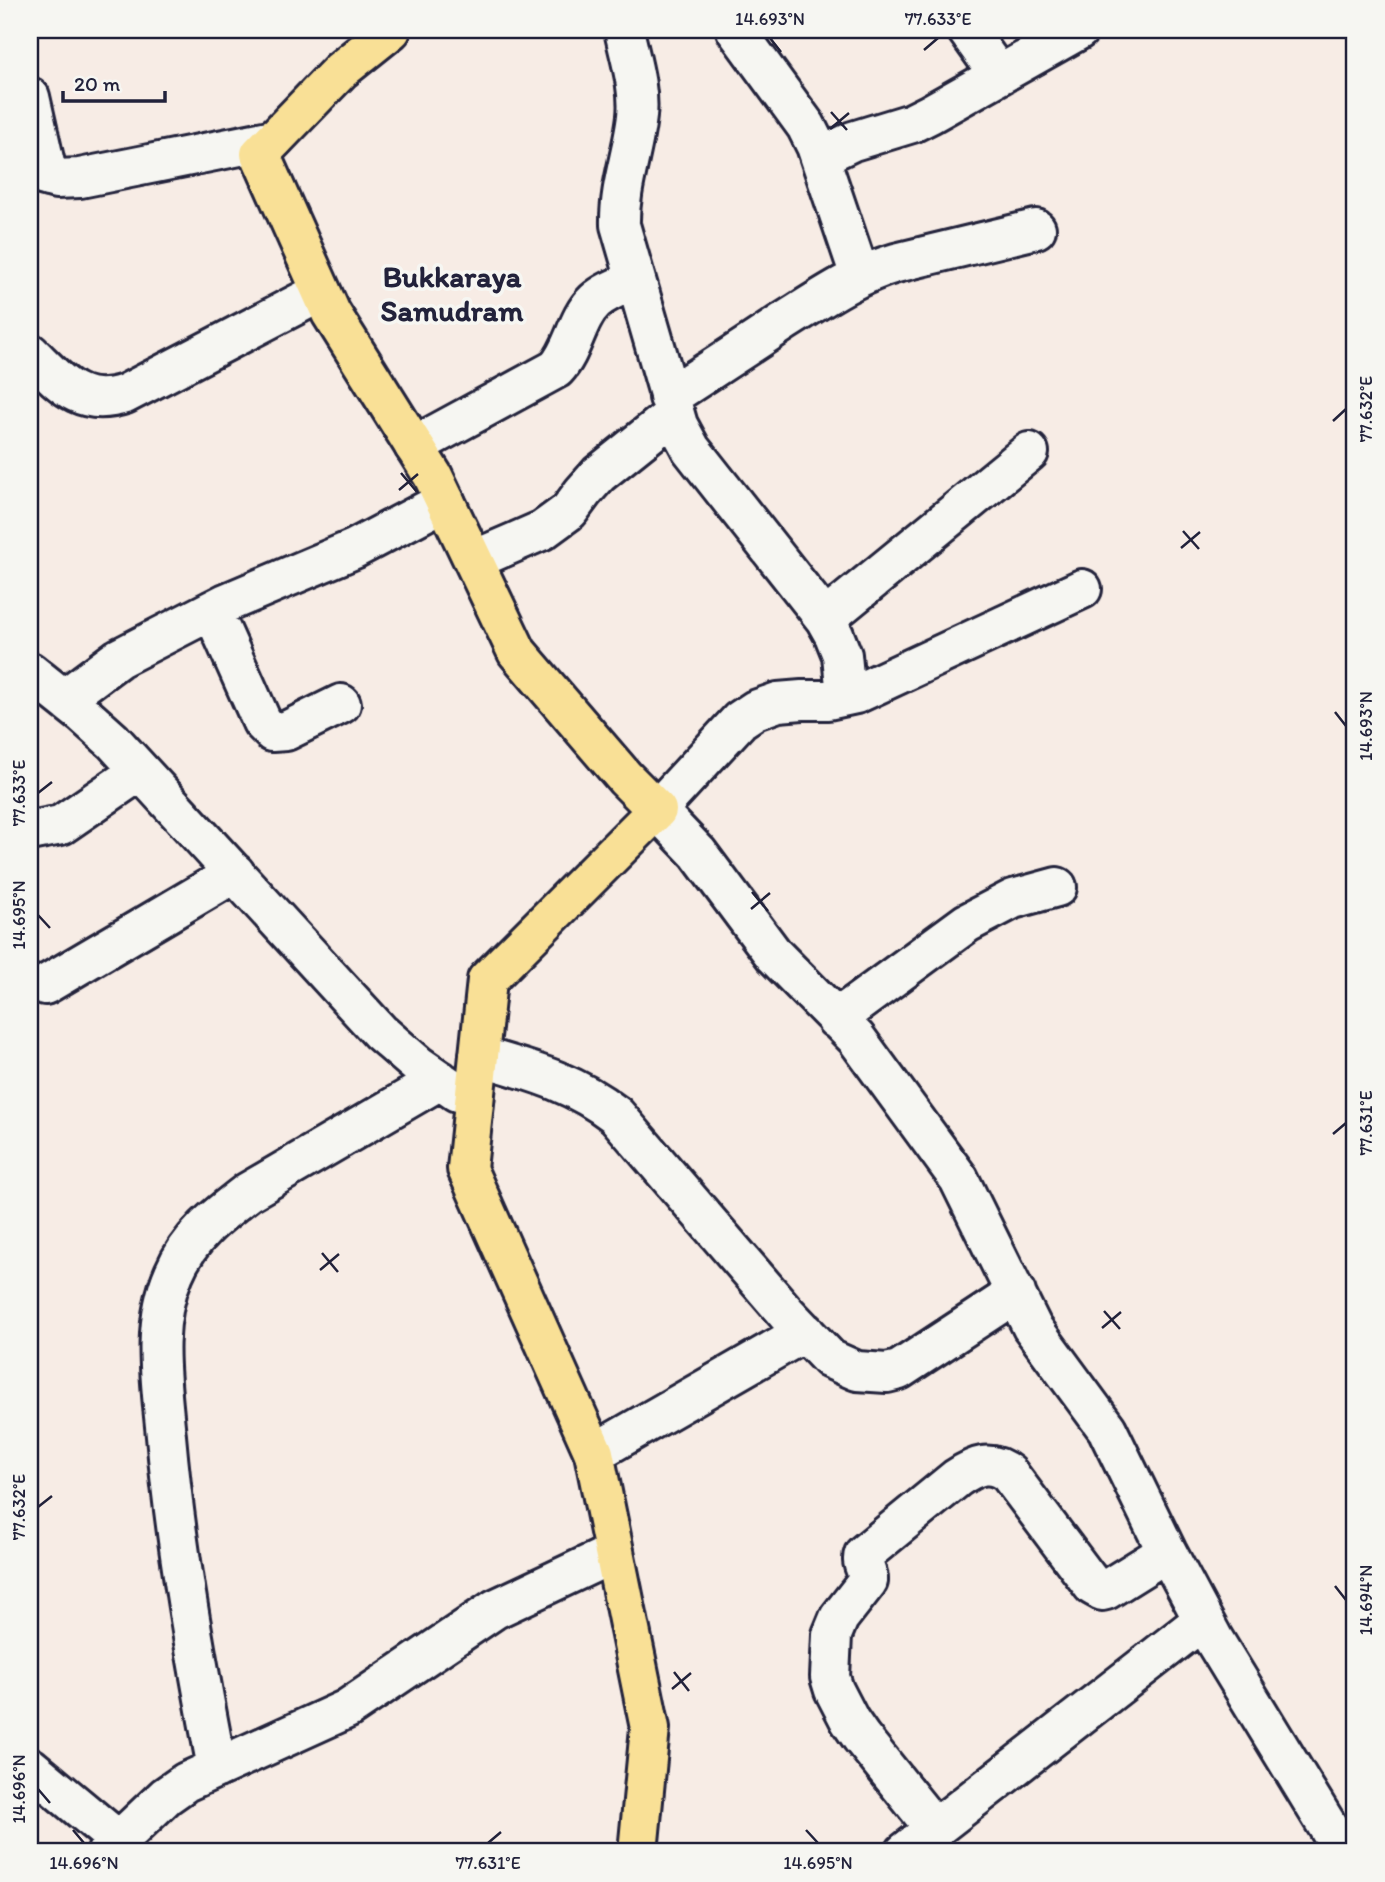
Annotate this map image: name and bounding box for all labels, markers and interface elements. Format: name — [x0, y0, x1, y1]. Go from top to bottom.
text: 14.693°N — [735, 8, 805, 30]
text: 77.633°E — [905, 8, 971, 30]
scale bar — [63, 60, 164, 104]
text: 20 m — [74, 71, 121, 96]
district label: Bukkaraya Samudram — [381, 258, 524, 329]
text: 77.632°E — [1355, 376, 1377, 442]
text: 14.693°N — [1355, 691, 1377, 761]
text: 77.633°E — [8, 760, 30, 826]
text: 14.695°N — [8, 880, 30, 950]
text: 77.631°E — [1355, 1090, 1377, 1156]
text: 77.632°E — [8, 1474, 30, 1540]
text: 14.694°N — [1355, 1565, 1377, 1635]
text: 14.696°N — [8, 1754, 30, 1824]
text: 14.696°N — [49, 1852, 119, 1874]
text: 77.631°E — [455, 1852, 521, 1874]
text: 14.695°N — [783, 1852, 853, 1874]

